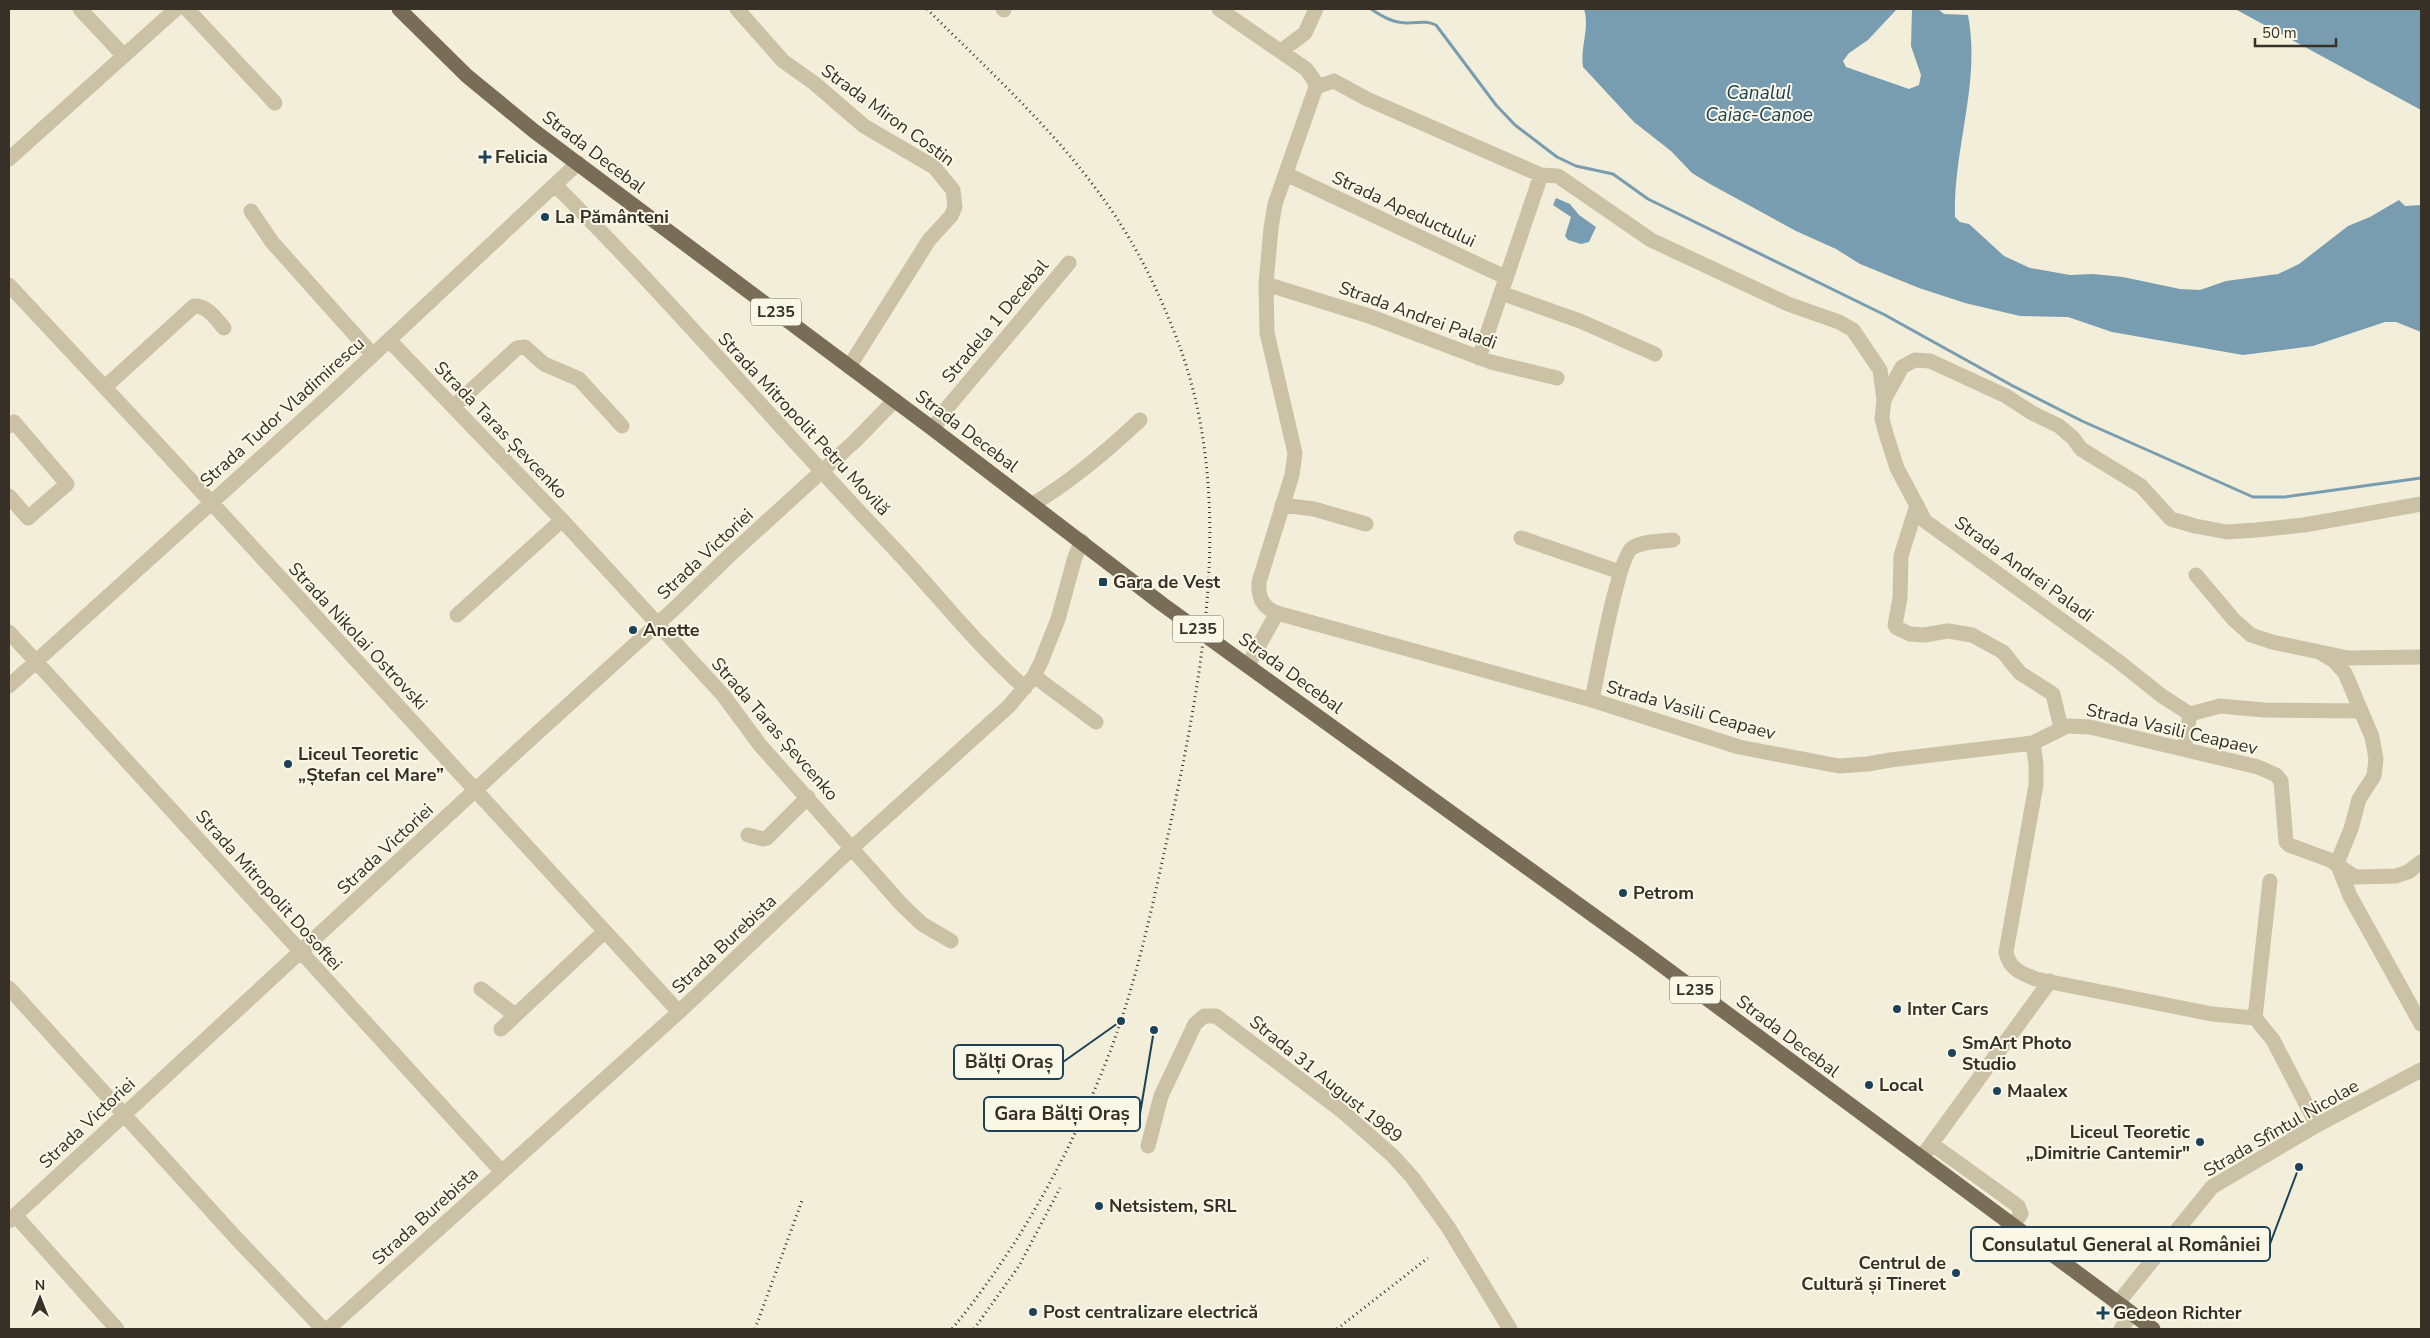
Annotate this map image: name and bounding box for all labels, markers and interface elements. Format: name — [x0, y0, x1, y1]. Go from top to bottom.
scale bar — [2255, 15, 2336, 47]
text: 50 m — [2262, 23, 2297, 43]
street label: Strada Miron Costin — [816, 58, 960, 172]
water label: Canalul Caiac-Canoe — [1705, 80, 1813, 128]
street label: Strada Decebal — [537, 105, 651, 199]
place label: Felicia — [495, 145, 548, 169]
marker: Felicia — [479, 151, 491, 163]
street label: Strada Apeductului — [1328, 165, 1480, 253]
place label: La Pământeni — [555, 205, 669, 229]
marker: La Pământeni — [539, 211, 551, 223]
street label: Stradela 1 Decebal — [936, 254, 1054, 388]
street label: Strada Andrei Paladi — [1336, 275, 1500, 355]
road number: L235 — [751, 298, 801, 326]
street label: Strada Mitropolit Petru Movilă — [712, 327, 896, 521]
street label: Strada Tudor Vladimirescu — [195, 332, 369, 492]
street label: Strada Taras Șevcenko — [429, 356, 573, 504]
street label: Strada Decebal — [910, 384, 1024, 478]
street label: Strada Victoriei — [652, 503, 758, 605]
street label: Strada Andrei Paladi — [1950, 510, 2098, 628]
street label: Strada Nikolai Ostrovski — [283, 557, 433, 715]
place label: Gara de Vest — [1113, 570, 1220, 594]
marker: Gara de Vest — [1097, 576, 1109, 588]
road number: L235 — [1173, 616, 1223, 642]
place label: Anette — [643, 618, 700, 642]
marker: Anette — [627, 624, 639, 636]
street label: Strada Decebal — [1234, 627, 1349, 720]
street label: Strada Taras Șevcenko — [706, 652, 844, 806]
street label: Strada Vasili Ceapaev — [1604, 674, 1779, 746]
street label: Strada Vasili Ceapaev — [2084, 698, 2261, 761]
place label: Liceul Teoretic „Ștefan cel Mare” — [298, 742, 444, 787]
marker: Liceul Teoretic „Ștefan cel Mare” — [282, 758, 294, 770]
street label: Strada Victoriei — [332, 798, 438, 900]
street label: Strada Mitropolit Dosoftei — [190, 804, 348, 976]
place label: Petrom — [1633, 881, 1694, 905]
marker: Petrom — [1617, 887, 1629, 899]
street label: Strada Burebista — [666, 889, 782, 999]
road number: L235 — [1670, 976, 1720, 1004]
street label: Strada Decebal — [1731, 989, 1845, 1083]
place label: Inter Cars — [1907, 997, 1989, 1021]
marker: Inter Cars — [1891, 1003, 1903, 1015]
street label: Strada 31 August 1989 — [1244, 1010, 1408, 1148]
place label: SmArt Photo Studio — [1962, 1031, 2072, 1076]
callout: Bălți Oraș — [954, 1045, 1063, 1079]
marker: SmArt Photo Studio — [1946, 1047, 1958, 1059]
text: Bălți Oraș — [965, 1049, 1053, 1075]
street label: Strada Victoriei — [34, 1072, 140, 1174]
place label: Local — [1879, 1073, 1924, 1097]
street label: Strada Sfîntul Nicolae — [2199, 1074, 2363, 1182]
marker: Local — [1863, 1079, 1875, 1091]
place label: Maalex — [2007, 1079, 2068, 1103]
marker: Maalex — [1991, 1085, 2003, 1097]
callout: Gara Bălți Oraș — [984, 1097, 1140, 1131]
text: Gara Bălți Oraș — [994, 1101, 1130, 1127]
place label: Liceul Teoretic „Dimitrie Cantemir" — [2026, 1120, 2190, 1165]
marker: Liceul Teoretic „Dimitrie Cantemir" — [2194, 1136, 2206, 1148]
street label: Strada Burebista — [367, 1162, 483, 1270]
place label: Netsistem, SRL — [1109, 1194, 1237, 1218]
marker: Netsistem, SRL — [1093, 1200, 1105, 1212]
callout: Consulatul General al României — [1971, 1227, 2270, 1261]
text: Consulatul General al României — [1982, 1232, 2260, 1258]
place label: Centrul de Cultură și Tineret — [1801, 1251, 1946, 1296]
marker: Centrul de Cultură și Tineret — [1950, 1267, 1962, 1279]
north arrow — [15, 1273, 65, 1323]
text: N — [35, 1276, 45, 1295]
place label: Post centralizare electrică — [1043, 1300, 1258, 1324]
place label: Gedeon Richter — [2113, 1301, 2242, 1325]
marker: Post centralizare electrică — [1027, 1306, 1039, 1318]
marker: Gedeon Richter — [2097, 1307, 2109, 1319]

